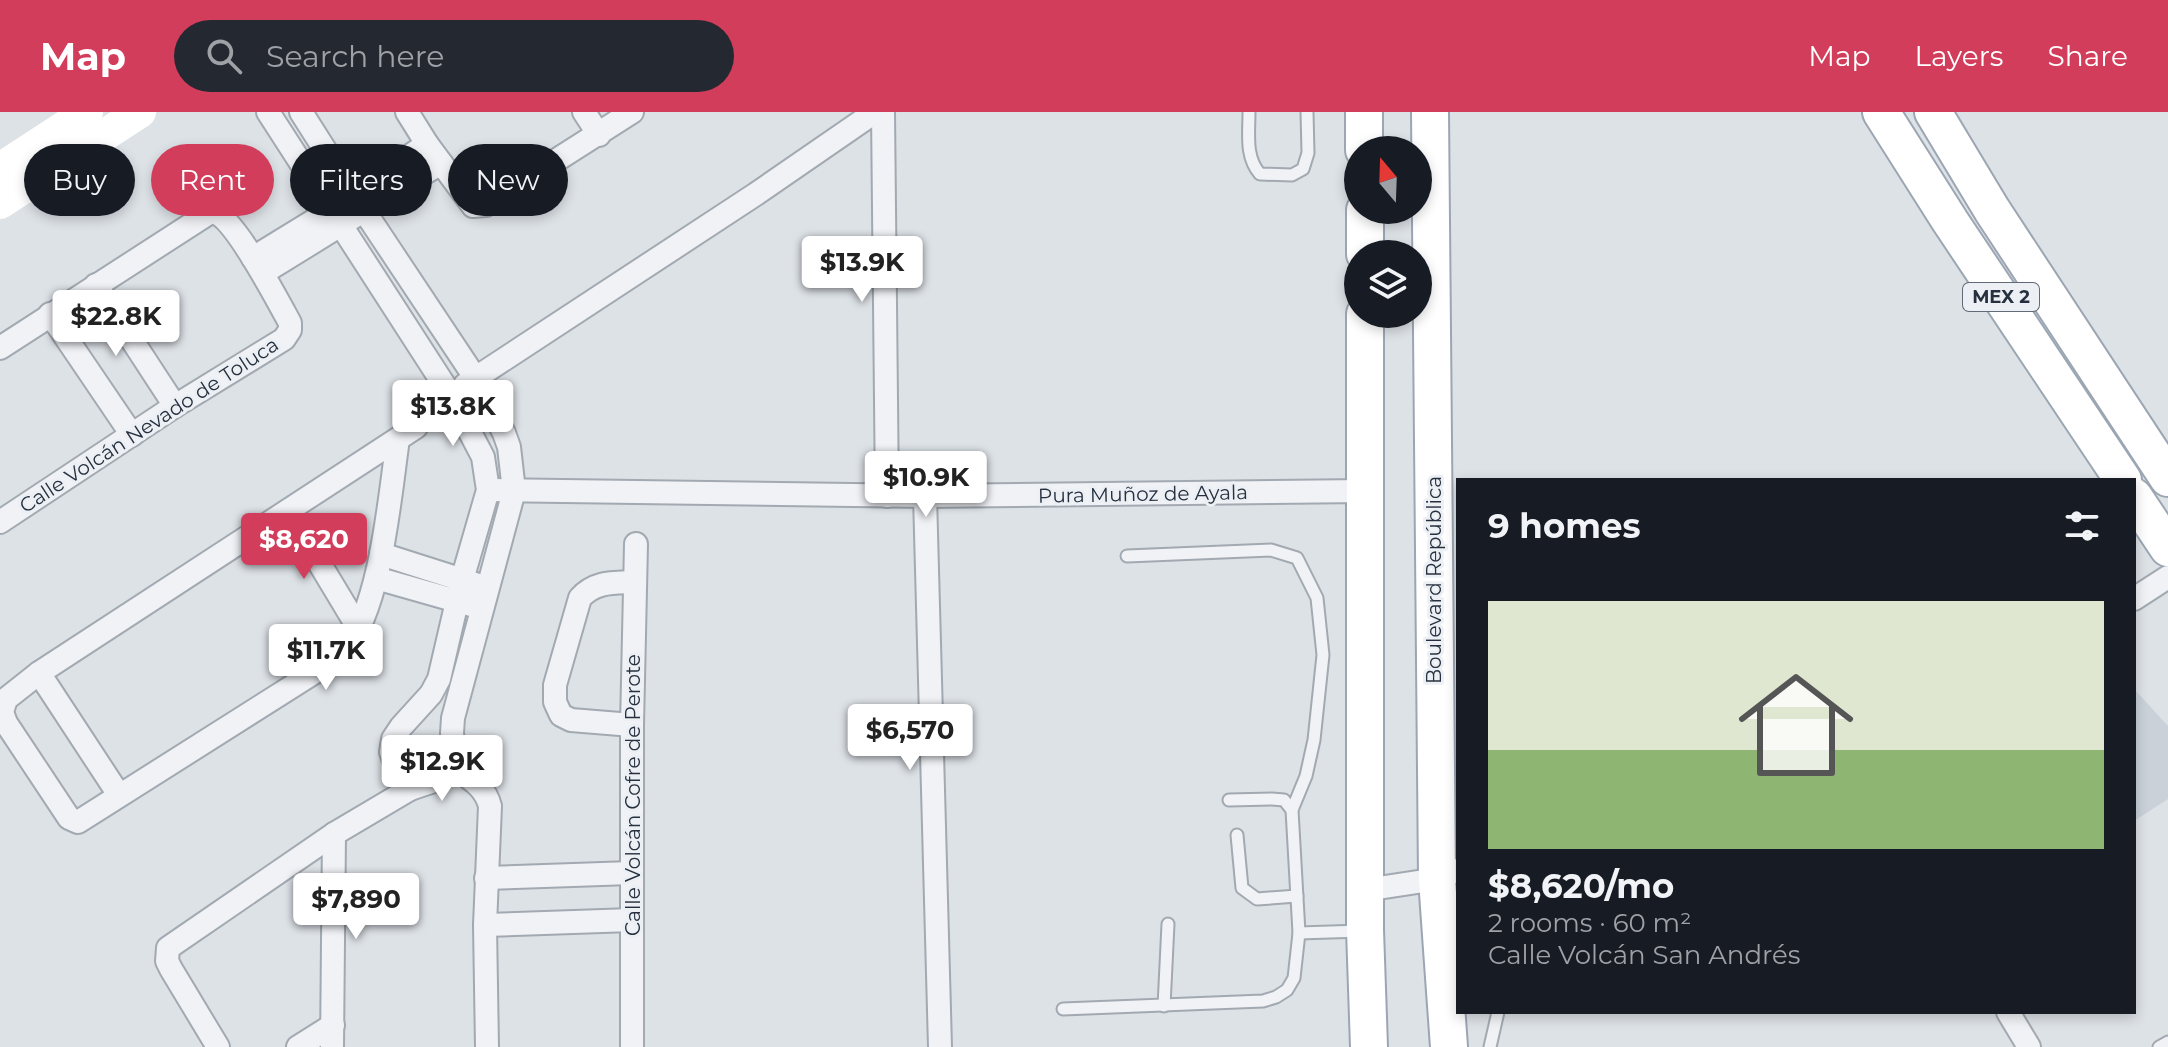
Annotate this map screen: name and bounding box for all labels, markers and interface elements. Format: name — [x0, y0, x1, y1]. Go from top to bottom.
search box — [174, 20, 734, 92]
text: Map — [40, 33, 126, 80]
icon: search — [202, 34, 246, 78]
text: Search here — [266, 38, 444, 75]
text: Map — [1808, 39, 1871, 73]
text: Layers — [1915, 39, 2004, 73]
text: Share — [2048, 39, 2128, 73]
north arrow — [1344, 136, 1432, 224]
map controls — [1344, 136, 1432, 328]
chip: Buy — [24, 144, 135, 216]
chip: Rent — [151, 144, 274, 216]
chip: Filters — [290, 144, 432, 216]
chip: New — [448, 144, 568, 216]
pin: $13.9K — [797, 236, 927, 304]
button: layers — [1344, 240, 1432, 328]
text: $13.9K — [820, 246, 904, 278]
road number: MEX 2 — [1963, 283, 2039, 311]
pin: $22.8K — [51, 290, 181, 358]
text: $22.8K — [70, 300, 162, 332]
street label: Calle Volcán Nevado de Toluca — [15, 332, 283, 518]
pin: $13.8K — [388, 380, 518, 448]
text: $13.8K — [410, 390, 496, 422]
pin: $10.9K — [861, 451, 991, 519]
text: $10.9K — [883, 461, 969, 493]
street label: Boulevard República — [1422, 476, 1446, 684]
street label: Pura Muñoz de Ayala — [1038, 480, 1248, 508]
icon: filters — [2060, 504, 2104, 548]
text: 9 homes — [1488, 505, 1641, 547]
pin: $8,620 — [239, 513, 369, 581]
text: $8,620 — [259, 523, 349, 555]
pin: $11.7K — [261, 624, 391, 692]
text: $11.7K — [287, 634, 365, 666]
icon: home — [1724, 653, 1868, 797]
street label: Calle Volcán Cofre de Perote — [621, 654, 645, 936]
pin: $6,570 — [845, 704, 975, 772]
text: $6,570 — [866, 714, 954, 746]
pin: $12.9K — [377, 735, 507, 803]
text: $12.9K — [400, 745, 484, 777]
text: $8,620/mo — [1488, 865, 1674, 907]
pin: $7,890 — [291, 873, 421, 941]
text: $7,890 — [311, 883, 401, 915]
text: 2 rooms · 60 m² — [1488, 907, 1691, 939]
text: Calle Volcán San Andrés — [1488, 939, 1801, 971]

